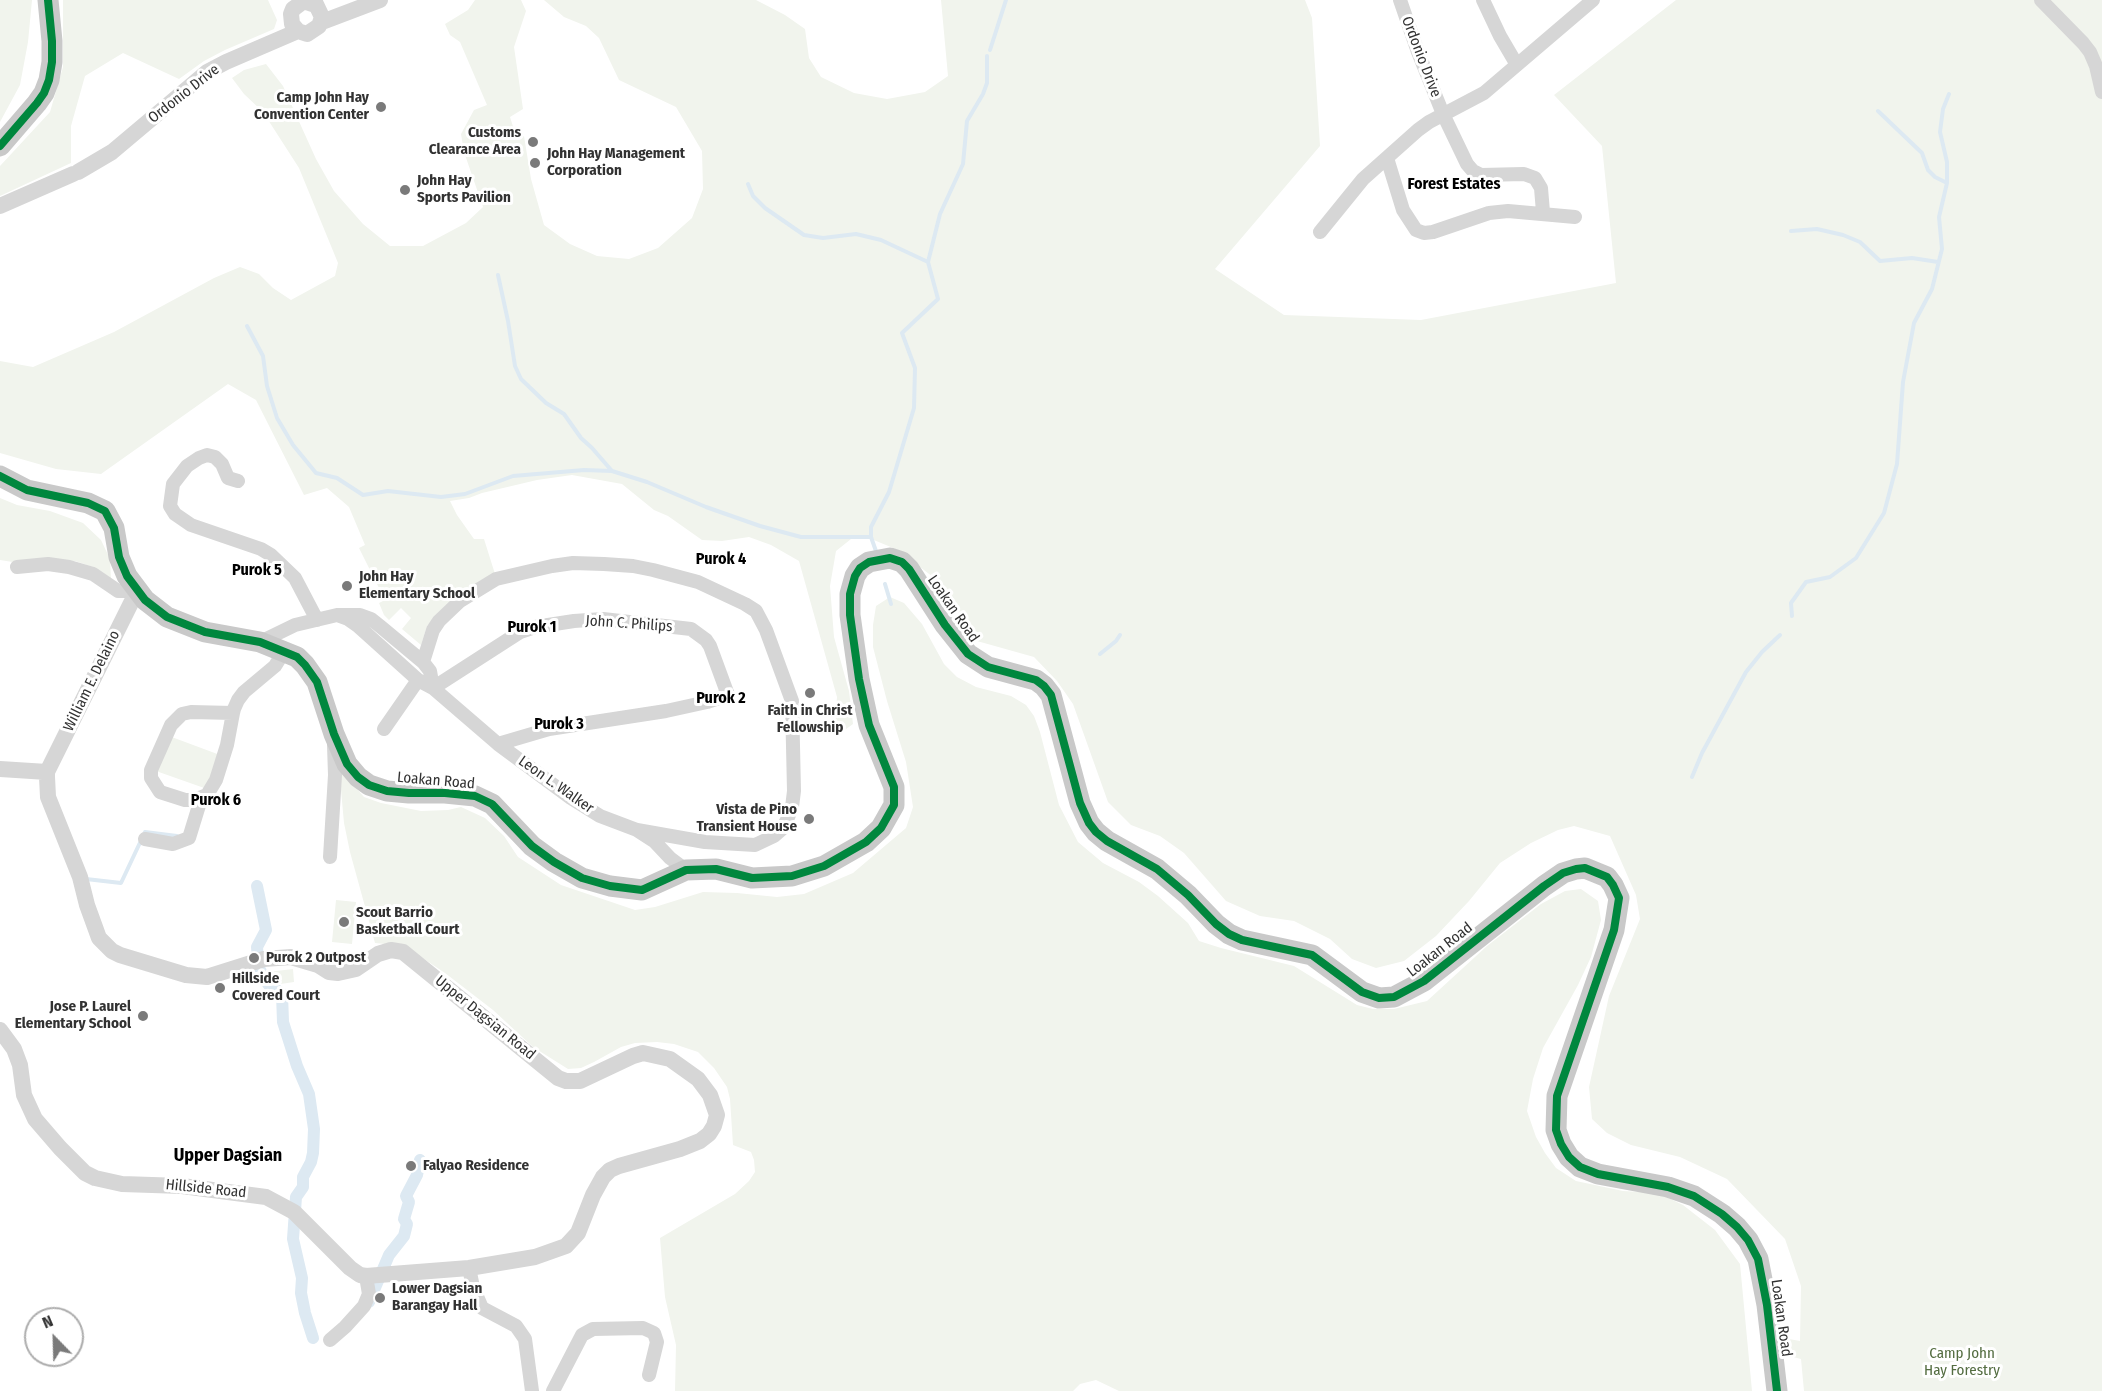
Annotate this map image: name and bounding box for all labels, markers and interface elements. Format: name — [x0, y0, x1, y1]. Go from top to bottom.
street label: Ordonio Drive — [1397, 14, 1445, 100]
street label: Ordonio Drive — [145, 61, 223, 127]
place label: Camp John Hay Convention Center — [254, 89, 369, 124]
marker: Camp John Hay Convention Center — [374, 100, 388, 114]
place label: Customs Clearance Area — [429, 124, 521, 159]
marker: Customs Clearance Area — [526, 135, 540, 149]
place label: John Hay Management Corporation — [547, 145, 685, 180]
marker: John Hay Management Corporation — [528, 156, 542, 170]
place label: John Hay Sports Pavilion — [417, 172, 511, 207]
district label: Forest Estates — [1408, 175, 1500, 195]
marker: John Hay Sports Pavilion — [398, 183, 412, 197]
district label: Purok 4 — [696, 550, 746, 570]
district label: Purok 5 — [232, 561, 282, 581]
place label: John Hay Elementary School — [359, 568, 475, 603]
street label: Loakan Road — [923, 572, 983, 646]
marker: John Hay Elementary School — [340, 579, 354, 593]
street label: John C. Philips — [585, 612, 673, 636]
district label: Purok 1 — [508, 618, 556, 638]
street label: William E. Delaino — [60, 628, 124, 734]
marker: Faith in Christ Fellowship — [803, 686, 817, 700]
district label: Purok 2 — [696, 689, 746, 709]
place label: Faith in Christ Fellowship — [768, 702, 852, 737]
district label: Purok 3 — [534, 715, 584, 735]
street label: Leon L. Walker — [515, 752, 597, 818]
street label: Loakan Road — [396, 769, 476, 793]
district label: Purok 6 — [191, 791, 241, 811]
place label: Vista de Pino Transient House — [696, 801, 797, 836]
marker: Vista de Pino Transient House — [802, 812, 816, 826]
place label: Scout Barrio Basketball Court — [356, 904, 459, 939]
marker: Scout Barrio Basketball Court — [337, 915, 351, 929]
street label: Loakan Road — [1404, 919, 1476, 981]
place label: Purok 2 Outpost — [266, 949, 366, 967]
marker: Purok 2 Outpost — [247, 951, 261, 965]
place label: Hillside Covered Court — [232, 970, 320, 1005]
street label: Upper Dagsian Road — [431, 972, 539, 1064]
marker: Hillside Covered Court — [213, 981, 227, 995]
place label: Jose P. Laurel Elementary School — [15, 998, 131, 1033]
marker: Jose P. Laurel Elementary School — [136, 1009, 150, 1023]
district label: Upper Dagsian — [174, 1145, 282, 1167]
place label: Falyao Residence — [423, 1157, 529, 1175]
marker: Falyao Residence — [404, 1159, 418, 1173]
street label: Hillside Road — [165, 1176, 247, 1202]
street label: Loakan Road — [1767, 1278, 1795, 1358]
place label: Lower Dagsian Barangay Hall — [392, 1280, 482, 1315]
marker: Lower Dagsian Barangay Hall — [373, 1291, 387, 1305]
north arrow — [24, 1307, 84, 1367]
text: N — [39, 1311, 56, 1332]
park label: Camp John Hay Forestry — [1924, 1345, 2000, 1380]

